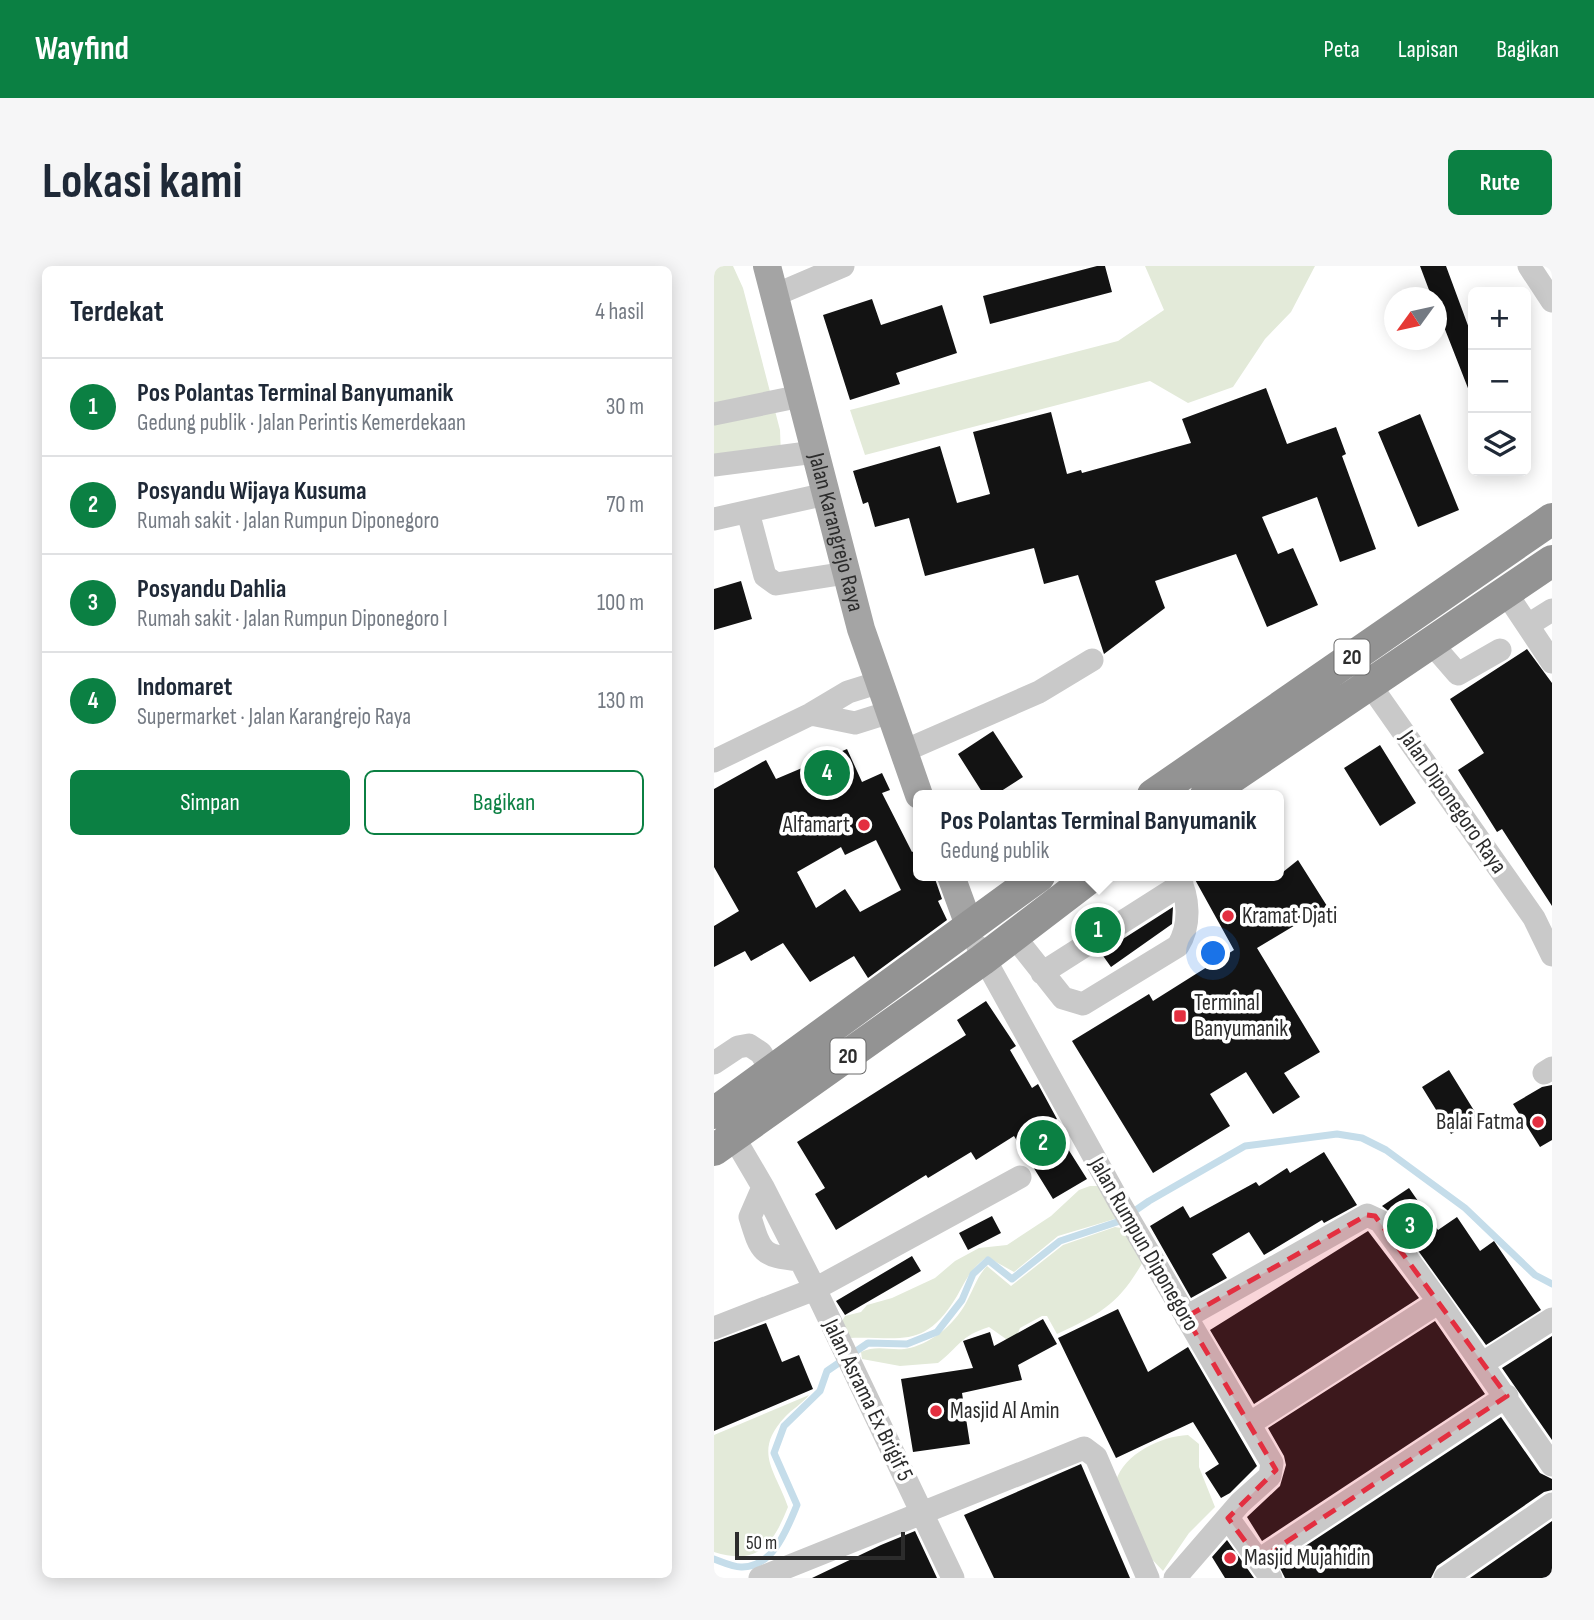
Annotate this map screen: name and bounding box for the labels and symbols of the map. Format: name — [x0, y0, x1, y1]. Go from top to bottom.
north arrow — [1384, 287, 1447, 350]
street label: Jalan Karangrejo Raya — [802, 449, 870, 615]
road number: 20 — [1334, 640, 1370, 674]
street label: Jalan Diponegoro Raya — [1393, 724, 1513, 879]
pin: 4 — [804, 747, 850, 799]
place label: Alfamart — [782, 811, 850, 839]
marker: Alfamart — [856, 817, 872, 833]
place label: Kramat Djati — [1242, 902, 1337, 930]
pin: 1 — [1075, 904, 1121, 956]
marker: Kramat Djati — [1220, 908, 1236, 924]
your location — [1196, 936, 1230, 970]
place label: Terminal Banyumanik — [1194, 989, 1288, 1043]
marker: Terminal Banyumanik — [1172, 1008, 1188, 1024]
road number: 20 — [830, 1038, 866, 1074]
place label: Balai Fatma — [1436, 1108, 1524, 1136]
marker: Balai Fatma — [1530, 1114, 1546, 1130]
pin: 2 — [1020, 1117, 1066, 1169]
street label: Jalan Rumpun Diponegoro — [1082, 1151, 1205, 1336]
pin: 3 — [1387, 1200, 1433, 1252]
street label: Jalan Asrama Ex Brigif 5 — [816, 1314, 919, 1486]
place label: Masjid Al Amin — [950, 1397, 1060, 1425]
marker: Masjid Al Amin — [928, 1403, 944, 1419]
scale bar — [735, 1529, 905, 1561]
place label: Masjid Mujahidin — [1244, 1544, 1371, 1572]
marker: Masjid Mujahidin — [1222, 1550, 1238, 1566]

